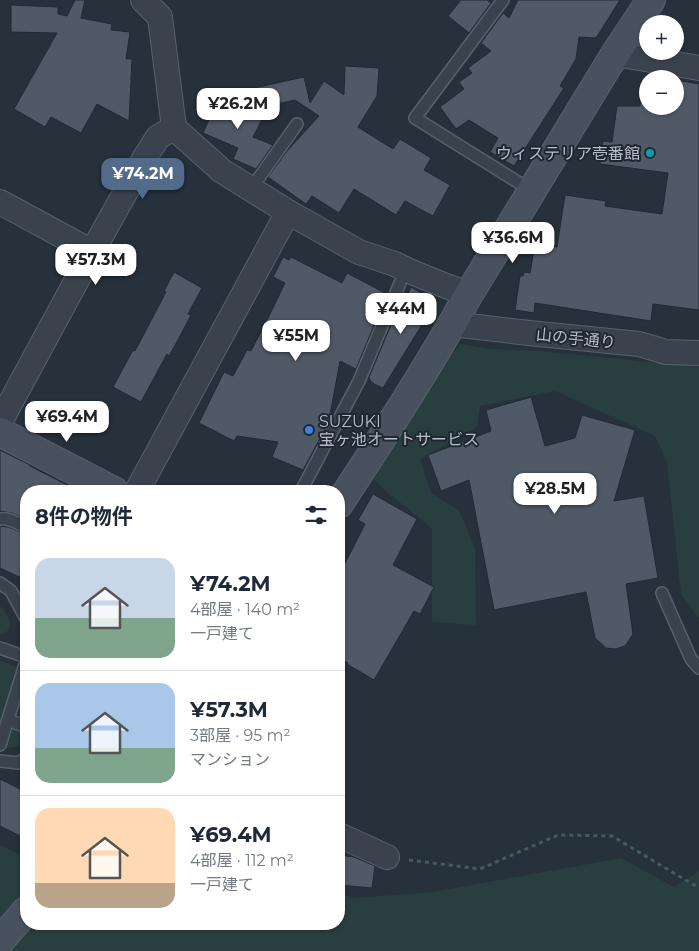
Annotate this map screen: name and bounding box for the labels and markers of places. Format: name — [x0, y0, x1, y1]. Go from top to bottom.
pin: ¥26.2M — [197, 88, 279, 130]
place label: ウィステリア壱番館 — [496, 144, 640, 163]
marker: ウィステリア壱番館 — [644, 147, 656, 159]
pin: ¥74.2M — [102, 158, 184, 200]
pin: ¥36.6M — [472, 222, 554, 264]
pin: ¥57.3M — [55, 244, 137, 286]
pin: ¥44M — [371, 292, 431, 335]
pin: ¥55M — [266, 320, 326, 362]
pin: ¥69.4M — [26, 400, 108, 443]
place label: SUZUKI 宝ヶ池オートサービス — [319, 412, 479, 449]
marker: SUZUKI 宝ヶ池オートサービス — [303, 424, 315, 436]
pin: ¥28.5M — [514, 472, 596, 515]

